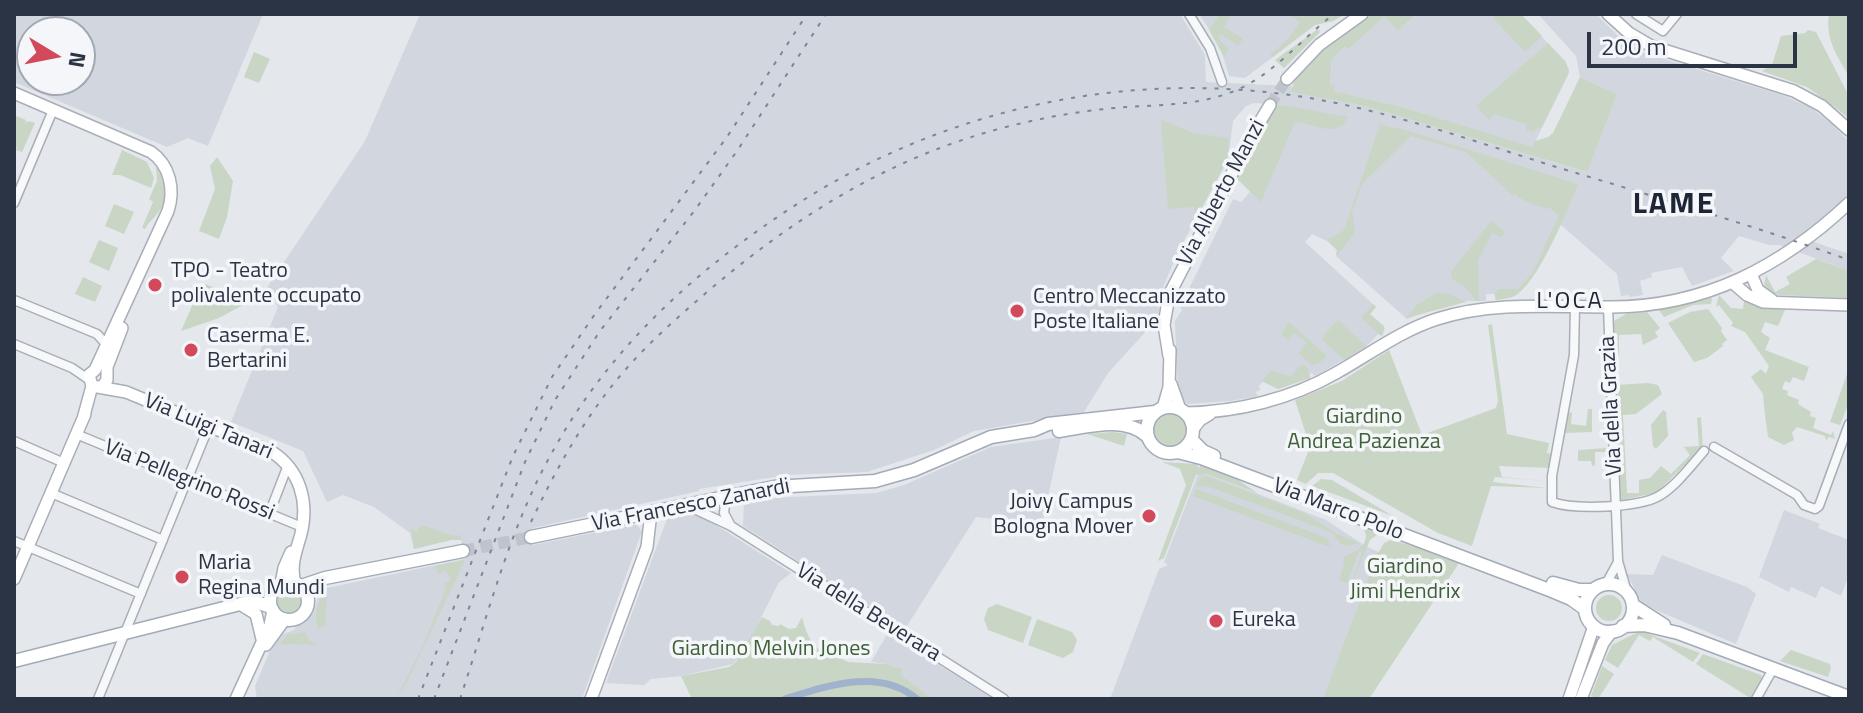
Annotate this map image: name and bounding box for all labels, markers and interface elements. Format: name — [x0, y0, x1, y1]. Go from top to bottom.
north arrow — [16, 16, 96, 96]
scale bar — [1591, 16, 1801, 66]
text: 200 m — [1601, 28, 1667, 64]
text: N — [60, 49, 96, 70]
street label: Via Alberto Manzi — [1172, 115, 1272, 271]
district label: LAME — [1633, 188, 1715, 224]
place label: TPO - Teatro polivalente occupato — [171, 259, 361, 310]
marker: TPO - Teatro polivalente occupato — [146, 276, 164, 294]
place label: Centro Meccanizzato Poste Italiane — [1033, 285, 1226, 336]
district label: L'OCA — [1536, 288, 1604, 316]
marker: Centro Meccanizzato Poste Italiane — [1008, 302, 1026, 320]
place label: Caserma E. Bertarini — [207, 324, 310, 376]
street label: Via della Grazia — [1595, 335, 1629, 477]
marker: Caserma E. Bertarini — [182, 341, 200, 359]
street label: Via Luigi Tanari — [140, 388, 276, 466]
park label: Giardino Andrea Pazienza — [1287, 405, 1441, 456]
street label: Via Pellegrino Rossi — [100, 435, 278, 527]
street label: Via Marco Polo — [1269, 473, 1407, 547]
street label: Via Francesco Zanardi — [590, 474, 792, 538]
place label: Joivy Campus Bologna Mover — [993, 490, 1133, 542]
marker: Joivy Campus Bologna Mover — [1140, 507, 1158, 525]
place label: Maria Regina Mundi — [198, 551, 325, 602]
park label: Giardino Jimi Hendrix — [1350, 555, 1460, 606]
street label: Via della Beverara — [791, 558, 945, 668]
marker: Maria Regina Mundi — [173, 568, 191, 586]
place label: Eureka — [1232, 608, 1296, 634]
marker: Eureka — [1207, 612, 1225, 630]
park label: Giardino Melvin Jones — [671, 637, 871, 663]

